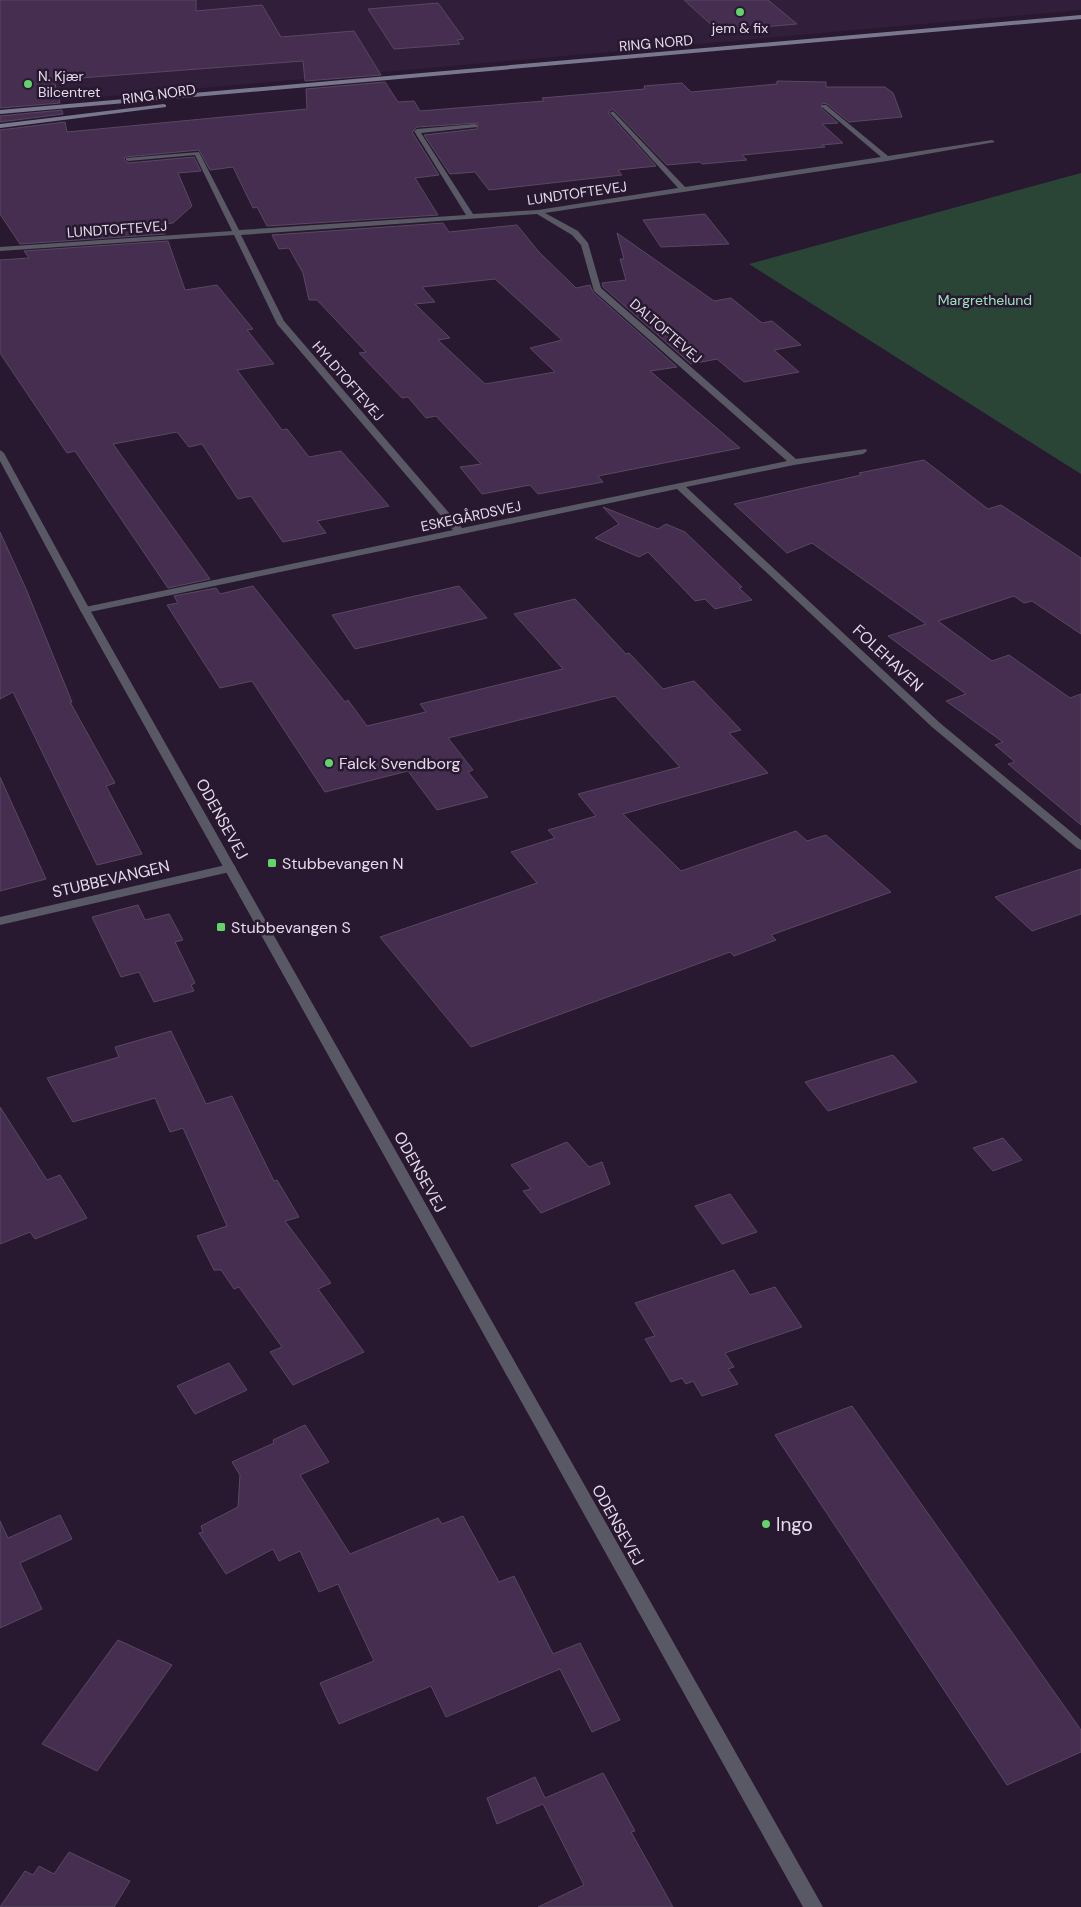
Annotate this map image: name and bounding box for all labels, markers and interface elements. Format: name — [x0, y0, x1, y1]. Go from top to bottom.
marker: jem & fix — [734, 6, 746, 18]
place label: jem & fix — [711, 19, 768, 37]
street label: RING NORD — [618, 31, 694, 55]
place label: N. Kjær Bilcentret — [38, 67, 101, 101]
marker: N. Kjær Bilcentret — [22, 78, 34, 90]
street label: RING NORD — [121, 80, 197, 108]
street label: LUNDTOFTEVEJ — [526, 177, 628, 209]
street label: LUNDTOFTEVEJ — [66, 217, 168, 241]
park label: Margrethelund — [938, 291, 1032, 309]
street label: DALTOFTEVEJ — [626, 295, 706, 367]
street label: HYLDTOFTEVEJ — [308, 337, 388, 425]
street label: ESKEGÅRDSVEJ — [419, 497, 523, 535]
street label: FOLEHAVEN — [848, 620, 928, 696]
place label: Falck Svendborg — [339, 753, 461, 774]
marker: Falck Svendborg — [323, 757, 335, 769]
street label: ODENSEVEJ — [191, 775, 253, 863]
place label: Stubbevangen N — [282, 853, 404, 874]
street label: STUBBEVANGEN — [50, 855, 172, 903]
marker: Stubbevangen N — [266, 857, 278, 869]
place label: Stubbevangen S — [231, 917, 351, 938]
marker: Stubbevangen S — [215, 921, 227, 933]
street label: ODENSEVEJ — [389, 1128, 451, 1216]
street label: ODENSEVEJ — [587, 1481, 649, 1569]
place label: Ingo — [776, 1512, 813, 1537]
marker: Ingo — [760, 1518, 772, 1530]

